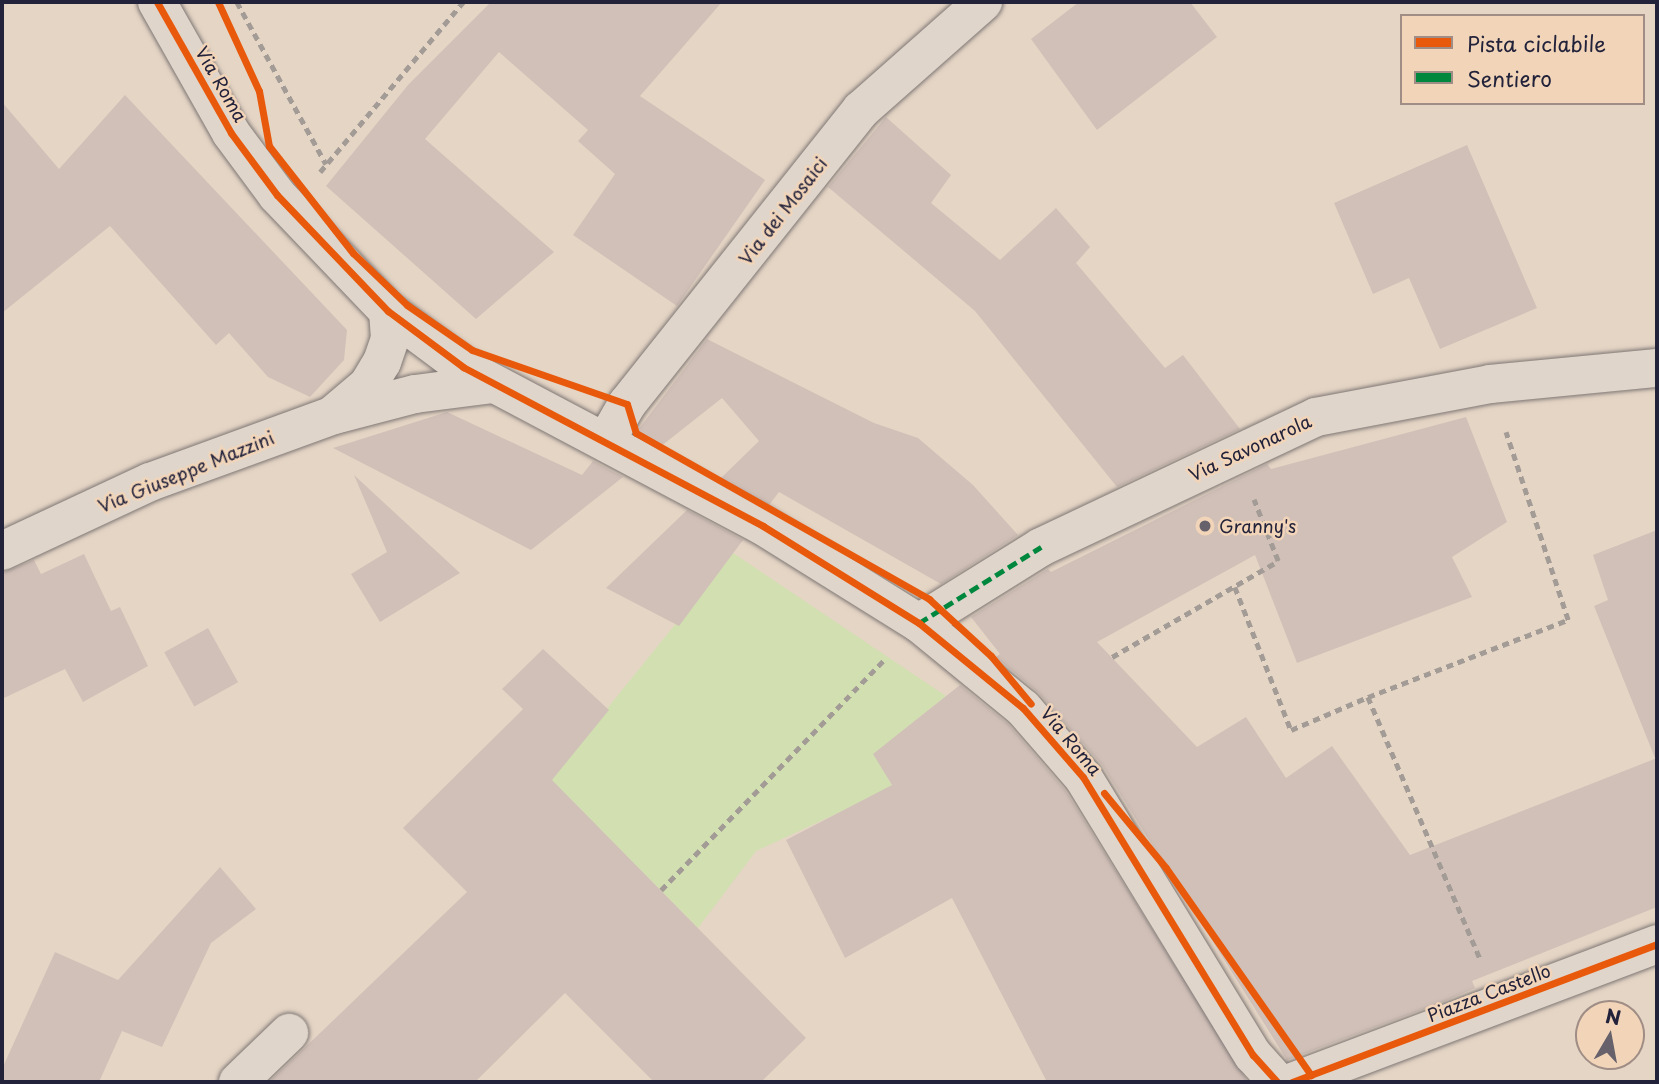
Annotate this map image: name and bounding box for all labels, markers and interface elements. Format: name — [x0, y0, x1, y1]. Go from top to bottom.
legend — [1400, 14, 1645, 105]
text: Pista ciclabile — [1467, 27, 1606, 59]
street label: Via Roma — [191, 42, 251, 126]
text: Sentiero — [1467, 62, 1552, 94]
street label: Via dei Mosaici — [734, 153, 832, 269]
street label: Via Savonarola — [1186, 410, 1314, 486]
street label: Via Giuseppe Mazzini — [95, 427, 277, 517]
place label: Granny's — [1219, 515, 1296, 537]
marker: Granny's — [1197, 518, 1213, 534]
street label: Via Roma — [1036, 702, 1106, 780]
street label: Piazza Castello — [1424, 960, 1554, 1026]
north arrow — [1575, 1000, 1645, 1070]
text: N — [1603, 1001, 1623, 1031]

